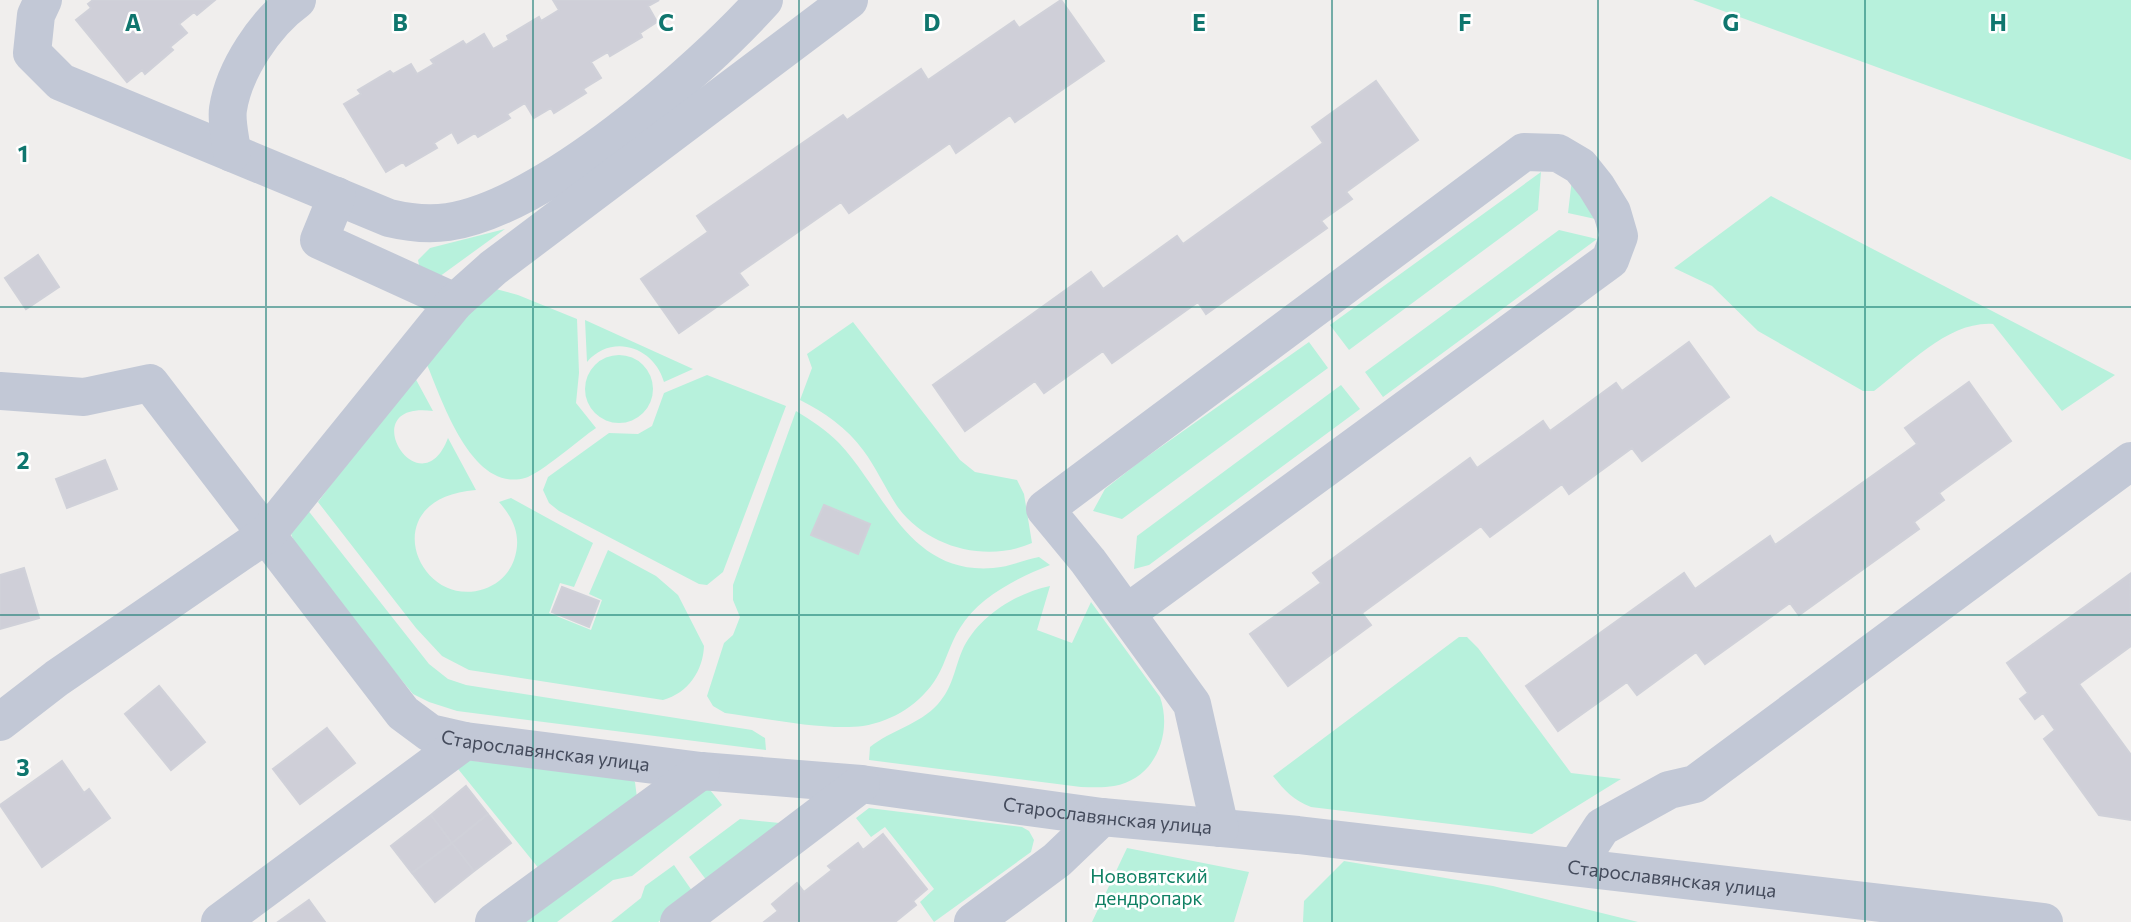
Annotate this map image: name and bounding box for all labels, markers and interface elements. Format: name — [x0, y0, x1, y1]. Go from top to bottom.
text: A — [125, 8, 142, 36]
text: B — [392, 8, 408, 36]
text: C — [658, 8, 674, 36]
text: D — [924, 8, 941, 36]
text: E — [1192, 8, 1206, 36]
text: F — [1458, 8, 1472, 36]
text: G — [1723, 8, 1739, 36]
text: H — [1989, 8, 2007, 36]
text: 1 — [18, 139, 28, 167]
text: 2 — [16, 446, 30, 474]
street label: Старославянская улица — [439, 724, 651, 775]
text: 3 — [16, 753, 30, 781]
street label: Старославянская улица — [1002, 792, 1213, 838]
street label: Старославянская улица — [1566, 855, 1778, 902]
park label: Нововятский дендропарк — [1090, 864, 1208, 909]

